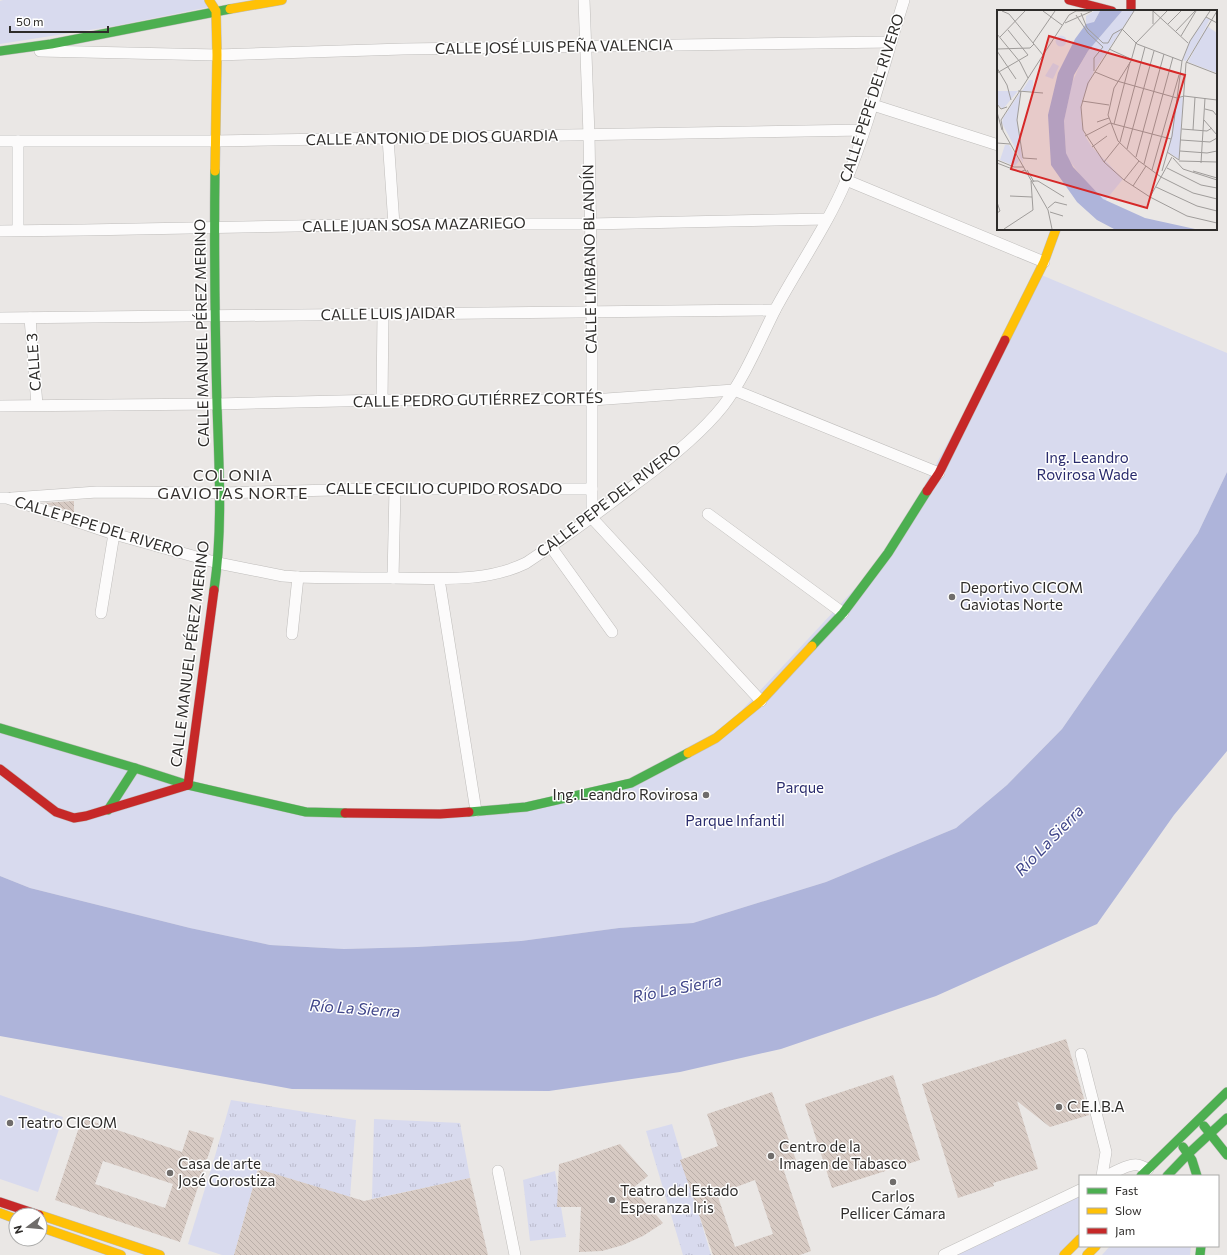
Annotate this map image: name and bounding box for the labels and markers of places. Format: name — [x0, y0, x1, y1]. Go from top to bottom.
place label: Deportivo CICOM Gaviotas Norte — [960, 578, 1083, 613]
marker: Deportivo CICOM Gaviotas Norte — [947, 592, 957, 602]
place label: Ing. Leandro Rovirosa — [552, 785, 698, 803]
marker: Ing. Leandro Rovirosa — [701, 790, 711, 800]
place label: C.E.I.B.A — [1067, 1097, 1125, 1115]
marker: C.E.I.B.A — [1054, 1102, 1064, 1112]
place label: Teatro CICOM — [18, 1113, 117, 1131]
marker: Teatro CICOM — [5, 1118, 15, 1128]
place label: Centro de la Imagen de Tabasco — [779, 1137, 907, 1172]
marker: Centro de la Imagen de Tabasco — [766, 1151, 776, 1161]
place label: Casa de arte José Gorostiza — [178, 1154, 275, 1189]
marker: Casa de arte José Gorostiza — [165, 1168, 175, 1178]
marker: Carlos Pellicer Cámara — [888, 1177, 898, 1187]
place label: Teatro del Estado Esperanza Iris — [620, 1181, 738, 1216]
place label: Carlos Pellicer Cámara — [840, 1187, 946, 1222]
marker: Teatro del Estado Esperanza Iris — [607, 1195, 617, 1205]

